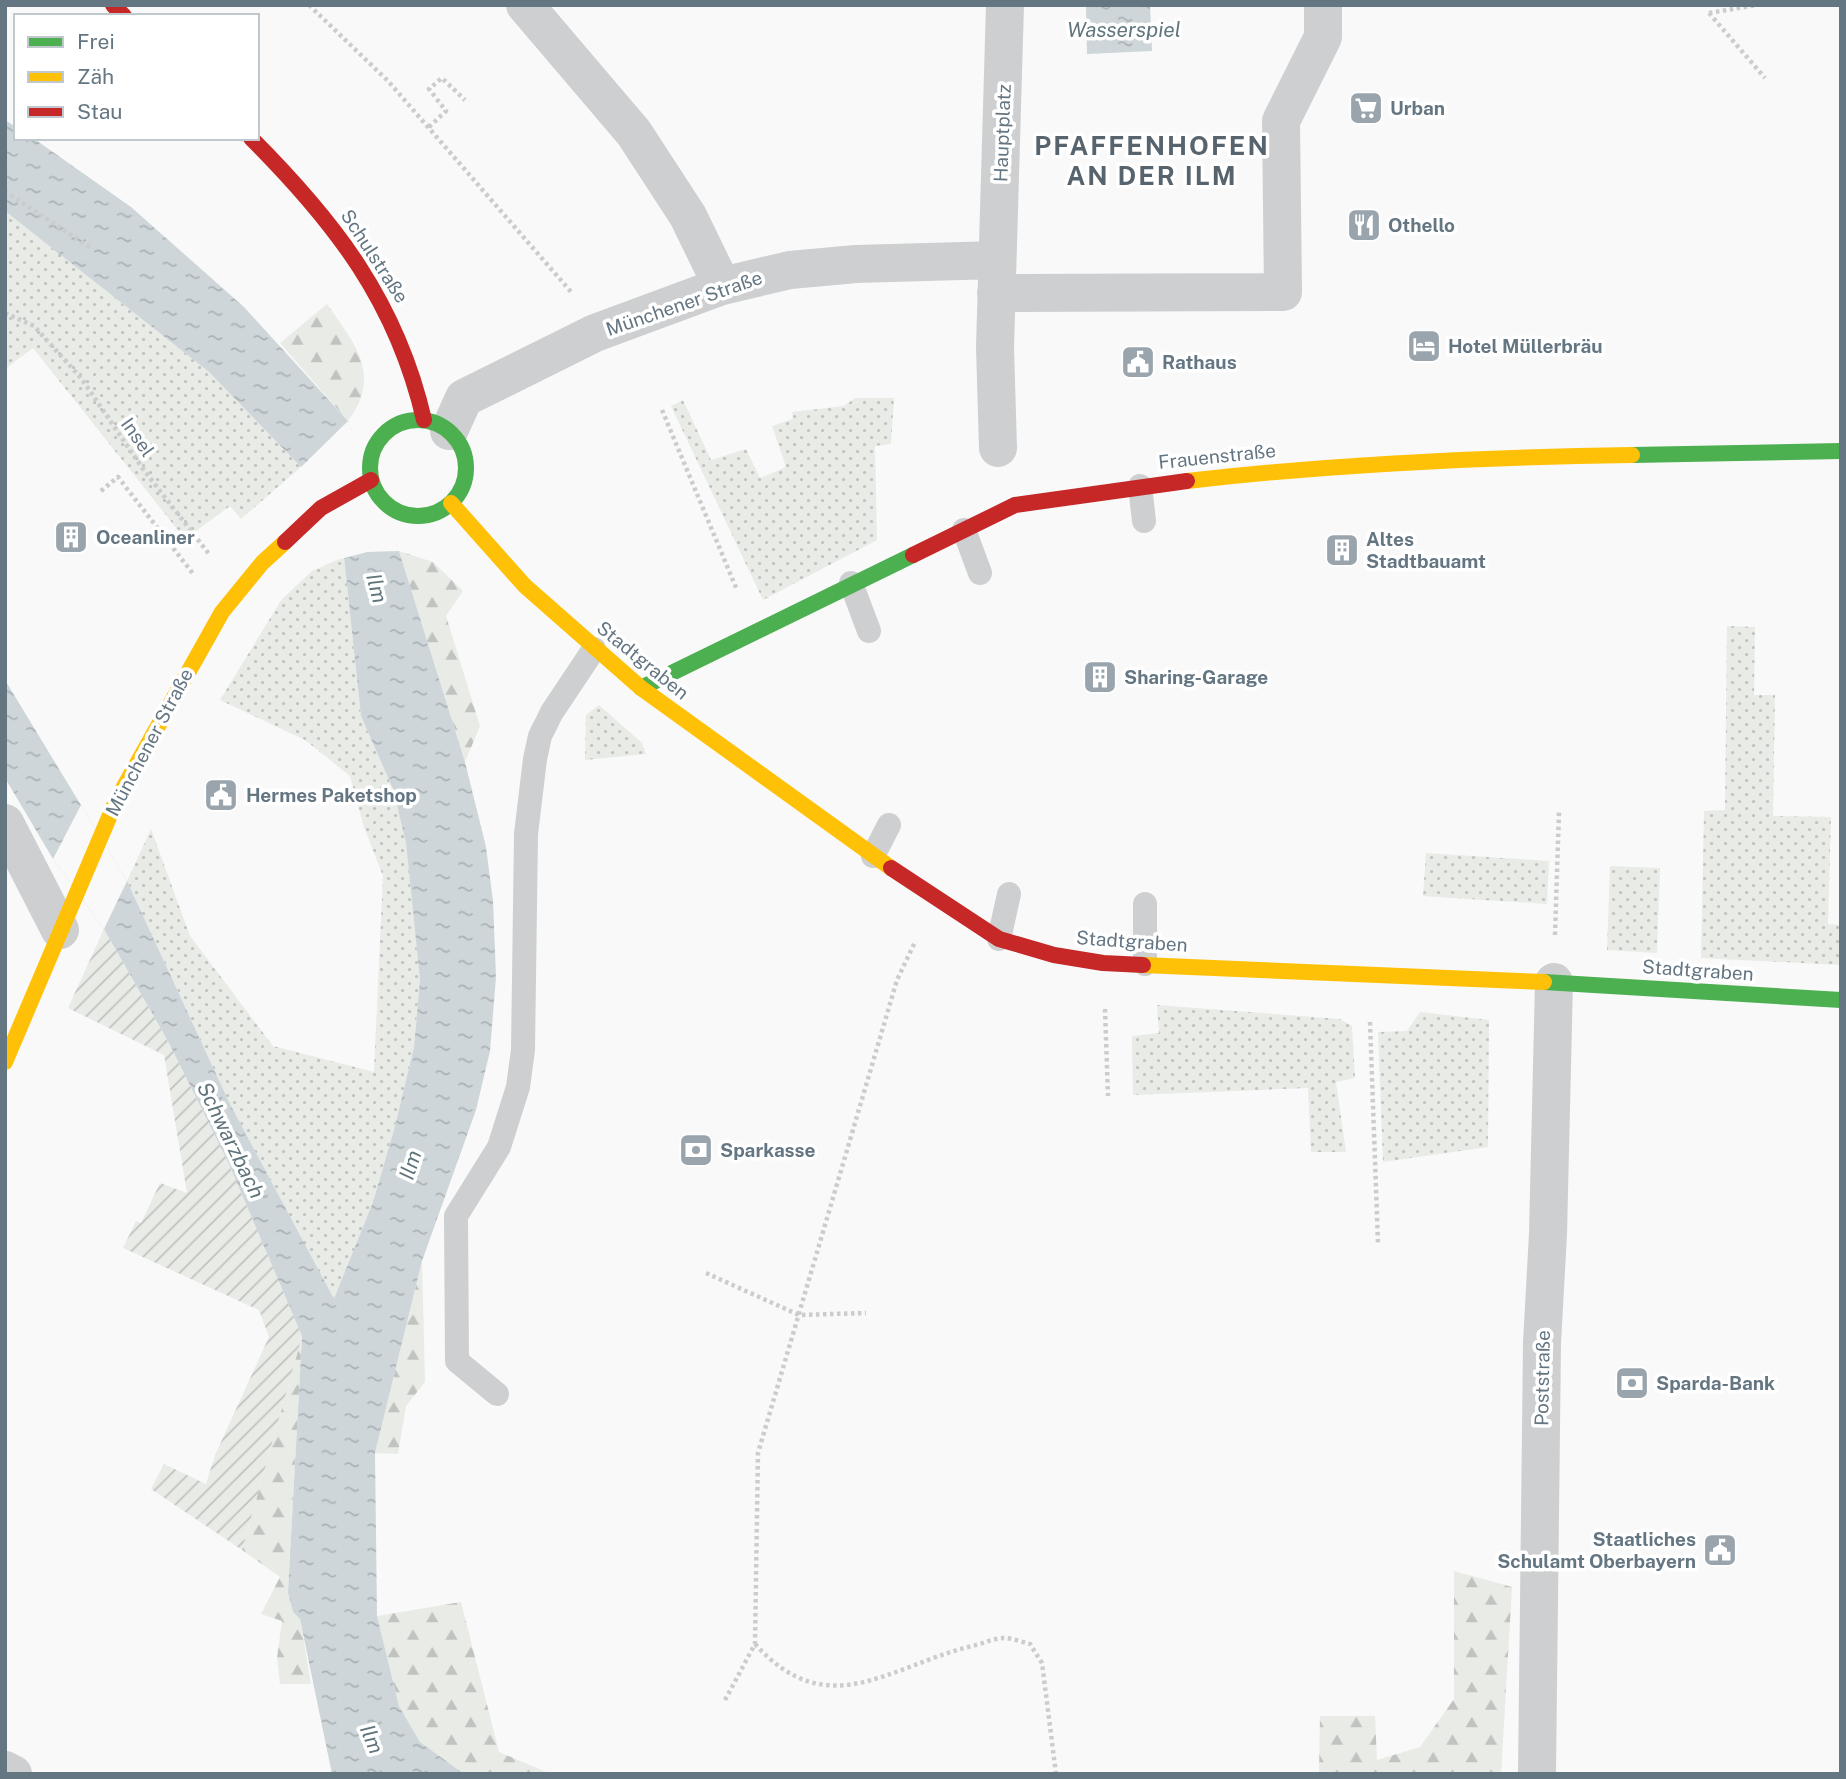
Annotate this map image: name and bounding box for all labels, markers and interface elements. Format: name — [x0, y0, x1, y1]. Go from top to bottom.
legend — [14, 14, 259, 140]
water label: Wasserspiel — [1067, 17, 1181, 42]
text: Frei — [77, 29, 115, 54]
text: Zäh — [77, 64, 114, 89]
street label: Hauptplatz — [989, 84, 1015, 182]
supermarket icon: Urban — [1347, 89, 1385, 127]
place label: Urban — [1390, 97, 1445, 119]
text: Stau — [77, 99, 123, 124]
district label: PFAFFENHOFEN AN DER ILM — [1034, 130, 1270, 191]
street label: Schulstraße — [337, 205, 413, 307]
restaurant icon: Othello — [1345, 206, 1383, 244]
place label: Othello — [1388, 214, 1455, 236]
street label: Münchener Straße — [603, 266, 765, 340]
hotel icon: Hotel Müllerbräu — [1405, 327, 1443, 365]
place label: Hotel Müllerbräu — [1448, 335, 1603, 357]
public building icon: Rathaus — [1119, 343, 1157, 381]
place label: Rathaus — [1162, 351, 1237, 373]
street label: Insel — [117, 413, 159, 461]
street label: Frauenstraße — [1157, 439, 1277, 473]
building icon: Oceanliner — [52, 518, 90, 556]
place label: Oceanliner — [96, 526, 195, 548]
place label: Altes Stadtbauamt — [1366, 528, 1486, 572]
building icon: Altes Stadtbauamt — [1323, 531, 1361, 569]
water label: Ilm — [361, 571, 393, 605]
street label: Stadtgraben — [593, 616, 693, 704]
building icon: Sharing-Garage — [1081, 658, 1119, 696]
street label: Münchener Straße — [101, 664, 197, 820]
place label: Sharing-Garage — [1124, 666, 1268, 688]
public building icon: Hermes Paketshop — [202, 776, 240, 814]
place label: Hermes Paketshop — [246, 784, 417, 806]
street label: Stadtgraben — [1076, 926, 1188, 956]
street label: Stadtgraben — [1642, 955, 1754, 985]
water label: Schwarzbach — [192, 1078, 270, 1202]
bank icon: Sparkasse — [677, 1131, 715, 1169]
place label: Sparkasse — [720, 1139, 816, 1161]
water label: Ilm — [394, 1147, 426, 1183]
street label: Poststraße — [1530, 1330, 1554, 1426]
bank icon: Sparda-Bank — [1613, 1364, 1651, 1402]
place label: Sparda-Bank — [1656, 1372, 1775, 1394]
place label: Staatliches Schulamt Oberbayern — [1497, 1528, 1696, 1572]
public building icon: Staatliches Schulamt Oberbayern — [1701, 1531, 1739, 1569]
water label: Ilm — [355, 1721, 389, 1757]

